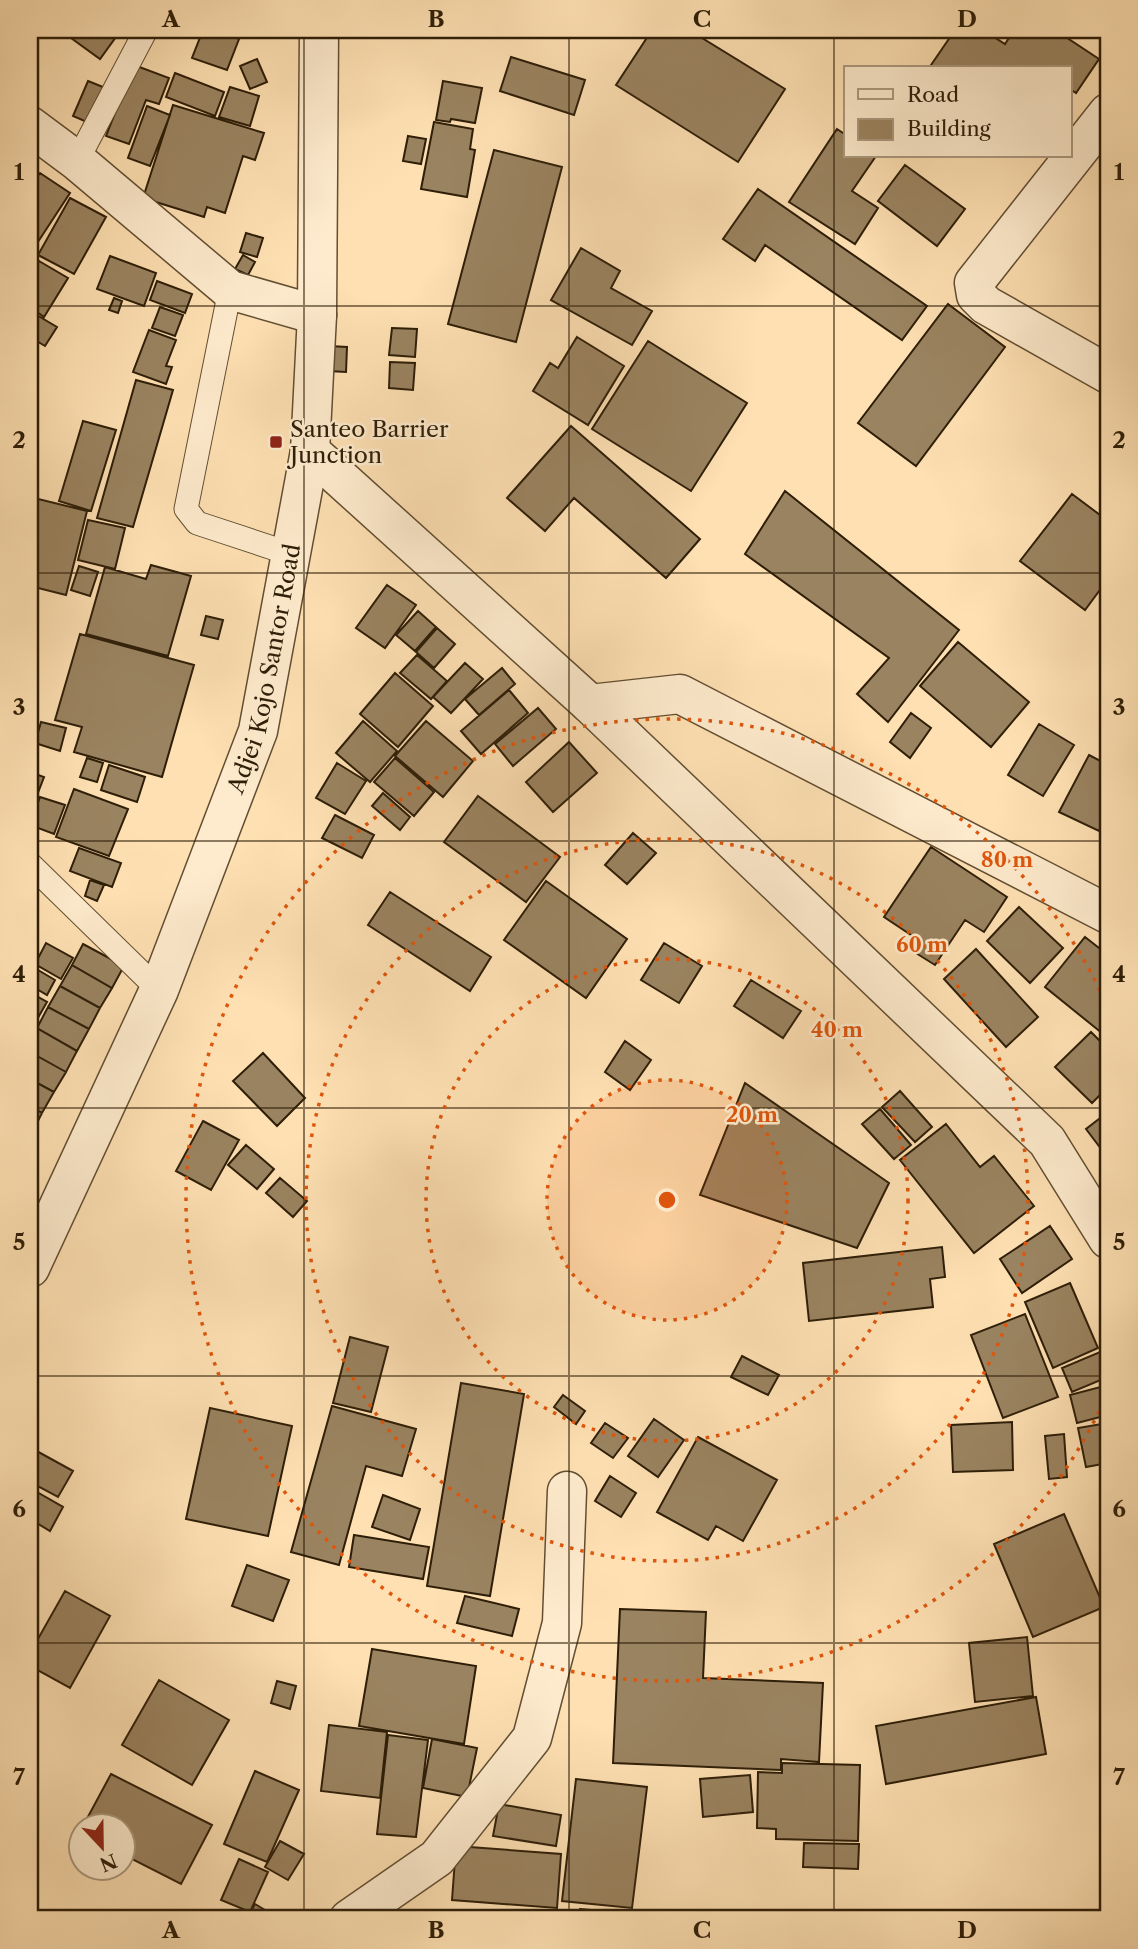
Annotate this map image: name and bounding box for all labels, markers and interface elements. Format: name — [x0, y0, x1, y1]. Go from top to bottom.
text: A — [161, 5, 181, 33]
text: B — [427, 5, 445, 33]
text: C — [693, 5, 711, 33]
text: D — [957, 5, 977, 33]
legend — [844, 66, 1072, 158]
text: Road — [907, 82, 959, 107]
text: Building — [907, 116, 992, 141]
text: 1 — [14, 158, 25, 186]
text: 1 — [1114, 158, 1125, 186]
place label: Santeo Barrier Junction — [287, 415, 449, 469]
text: 2 — [12, 426, 26, 454]
text: 2 — [1112, 426, 1126, 454]
marker: Santeo Barrier Junction — [268, 434, 284, 450]
street label: Adjei Kojo Santor Road — [221, 541, 307, 798]
text: 3 — [13, 693, 26, 721]
text: 3 — [1113, 693, 1126, 721]
text: 80 m — [981, 847, 1033, 872]
text: 60 m — [896, 932, 948, 957]
text: 4 — [12, 960, 26, 988]
text: 4 — [1112, 960, 1126, 988]
text: 40 m — [811, 1017, 863, 1042]
text: 20 m — [726, 1102, 778, 1127]
centre of rings — [655, 1188, 679, 1212]
text: 5 — [13, 1228, 25, 1256]
text: 5 — [1113, 1228, 1125, 1256]
text: 6 — [12, 1495, 26, 1523]
text: 6 — [1112, 1495, 1126, 1523]
text: 7 — [13, 1763, 25, 1791]
text: 7 — [1113, 1763, 1125, 1791]
north arrow — [66, 1812, 136, 1882]
text: N — [96, 1849, 120, 1876]
text: A — [161, 1916, 181, 1944]
text: B — [427, 1916, 445, 1944]
text: C — [693, 1916, 711, 1944]
text: D — [957, 1916, 977, 1944]

